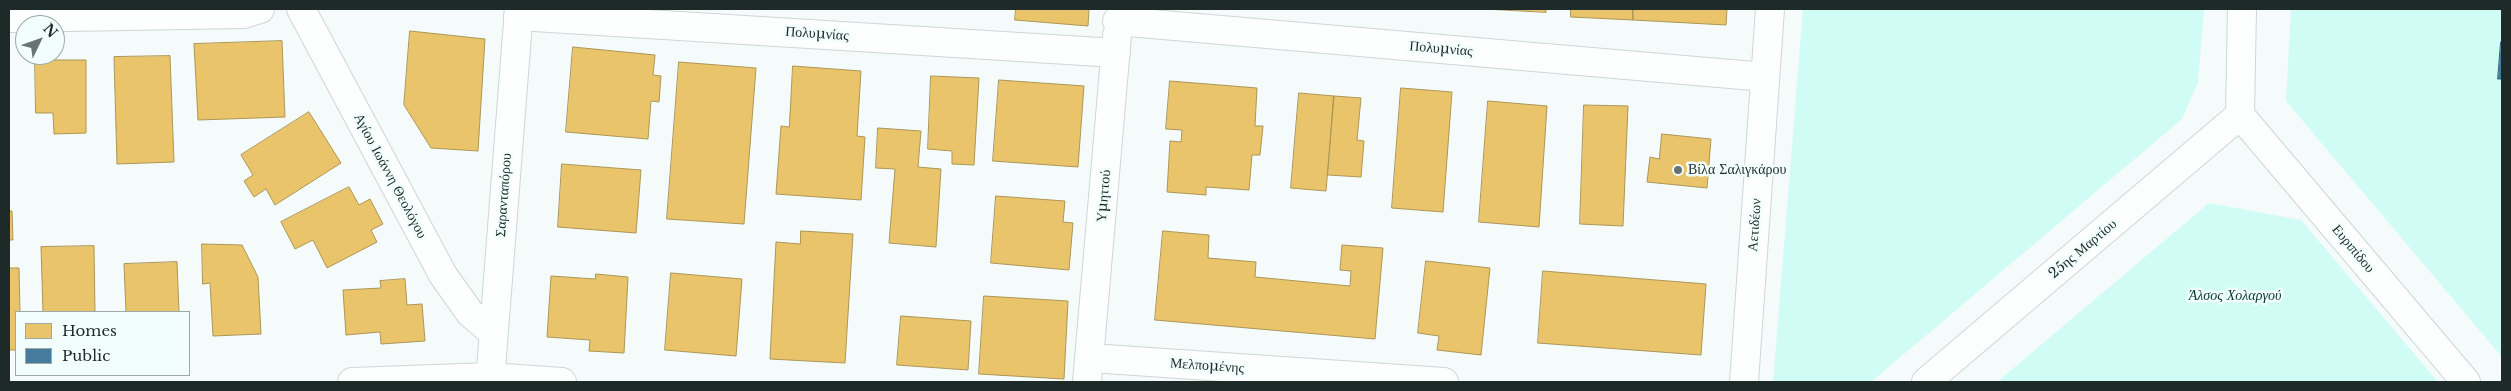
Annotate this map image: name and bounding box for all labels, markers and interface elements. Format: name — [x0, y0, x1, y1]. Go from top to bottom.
north arrow — [15, 15, 65, 65]
text: N — [39, 20, 61, 42]
street label: Πολυμνίας — [785, 23, 849, 45]
street label: Πολυμνίας — [1409, 38, 1473, 60]
street label: Αγίου Ιωάννη Θεολόγου — [350, 111, 430, 241]
street label: Σαρανταπόρου — [493, 152, 515, 238]
place label: Βίλα Σαλιγκάρου — [1688, 162, 1786, 178]
marker: Βίλα Σαλιγκάρου — [1672, 164, 1684, 176]
street label: Υμηττού — [1093, 169, 1115, 223]
street label: Αετιδέων — [1745, 198, 1765, 252]
street label: 25ης Μαρτίου — [2046, 216, 2120, 282]
street label: Ευριπίδου — [2328, 222, 2378, 276]
park label: Άλσος Χολαργού — [2189, 288, 2281, 304]
legend — [15, 311, 190, 376]
text: Homes — [62, 321, 117, 340]
text: Public — [62, 346, 110, 365]
street label: Μελπομένης — [1169, 355, 1245, 377]

